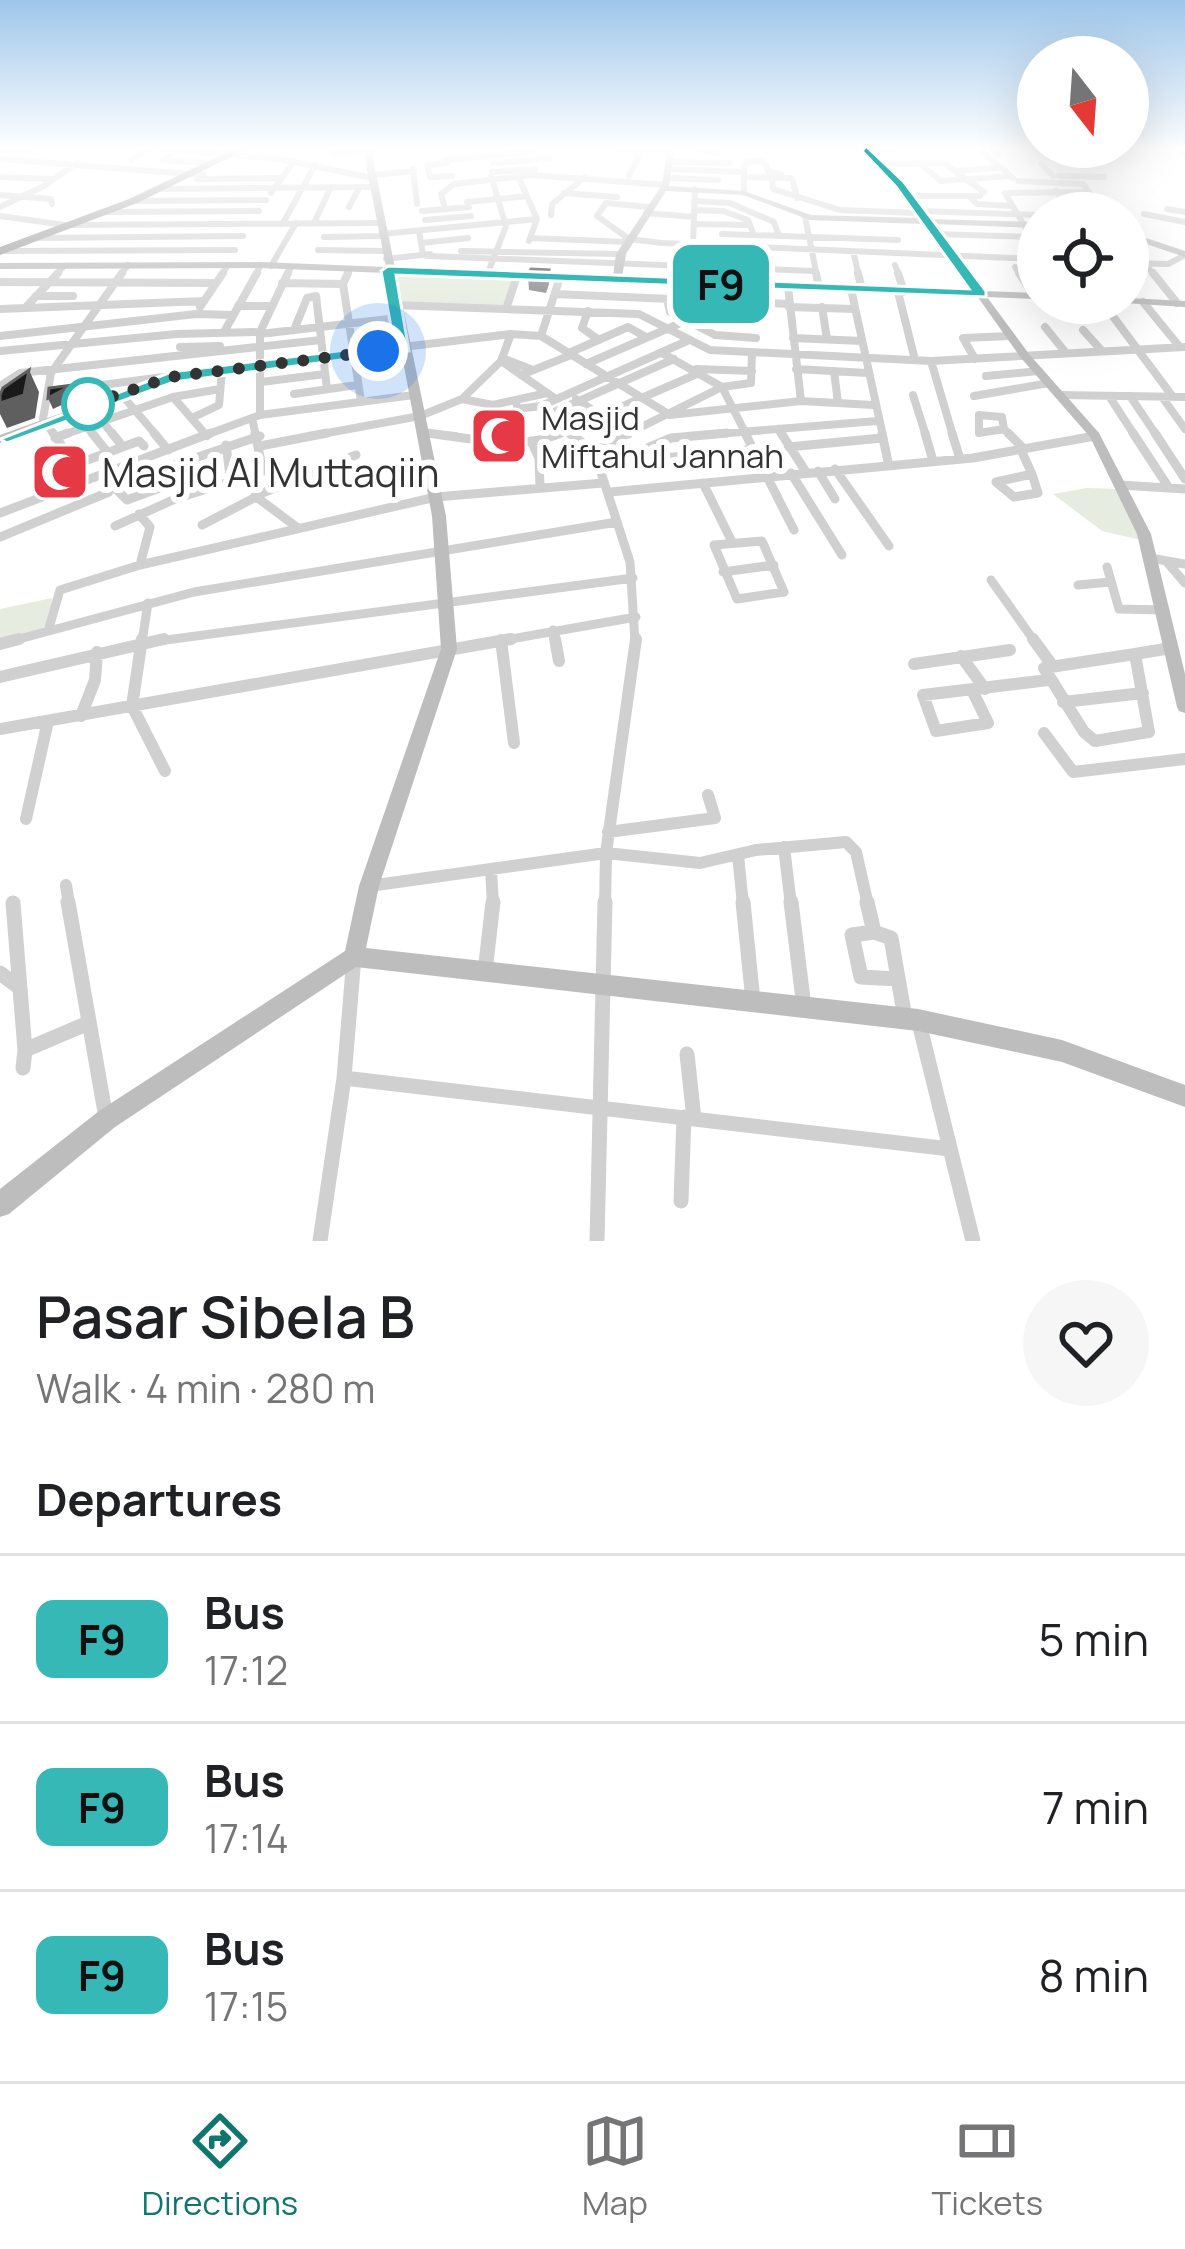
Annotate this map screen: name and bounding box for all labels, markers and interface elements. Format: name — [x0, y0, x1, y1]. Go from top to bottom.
north arrow — [1017, 36, 1149, 168]
map controls — [1017, 36, 1149, 324]
button: locate — [1017, 192, 1149, 324]
line badge: F9 — [667, 245, 775, 323]
text: F9 — [697, 255, 745, 313]
your location — [348, 321, 408, 381]
unlabelled marker — [63, 379, 113, 429]
place label: Masjid Miftahul Jannah — [541, 395, 784, 478]
mosque icon: Masjid Miftahul Jannah — [468, 405, 530, 467]
mosque icon: Masjid Al Muttaqiin — [29, 441, 91, 503]
place label: Masjid Al Muttaqiin — [102, 445, 439, 499]
text: Pasar Sibela B — [36, 1277, 415, 1355]
button: heart — [1023, 1280, 1149, 1406]
text: Walk · 4 min · 280 m — [36, 1361, 375, 1415]
text: Departures — [36, 1468, 282, 1530]
text: Bus — [204, 1581, 285, 1643]
text: 5 min — [1039, 1608, 1149, 1670]
text: F9 — [78, 1610, 126, 1668]
text: 17:12 — [204, 1643, 288, 1697]
text: Bus — [204, 1749, 285, 1811]
text: 7 min — [1042, 1776, 1149, 1838]
text: F9 — [78, 1778, 126, 1836]
text: 17:14 — [204, 1811, 289, 1865]
text: Bus — [204, 1917, 285, 1979]
text: 8 min — [1038, 1944, 1149, 2006]
text: F9 — [78, 1946, 126, 2004]
text: 17:15 — [204, 1979, 288, 2033]
tab: Directions — [142, 2108, 298, 2225]
tab: Map — [582, 2108, 648, 2225]
tab: Tickets — [932, 2108, 1043, 2225]

